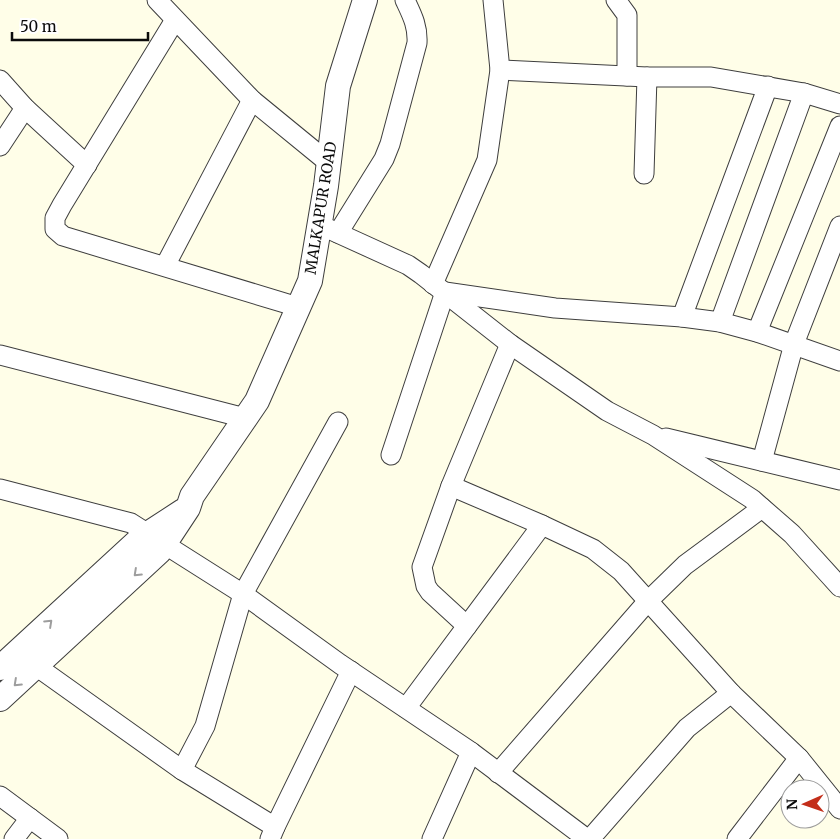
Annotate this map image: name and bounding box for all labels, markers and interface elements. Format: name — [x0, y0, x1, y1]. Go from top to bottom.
scale bar — [12, 10, 149, 42]
text: 50 m — [20, 17, 57, 36]
street label: MALKAPUR ROAD — [301, 140, 340, 276]
one-way arrow — [133, 567, 142, 576]
one-way arrow — [43, 620, 52, 629]
one-way arrow — [14, 677, 23, 686]
north arrow — [780, 779, 830, 829]
text: N — [783, 799, 801, 810]

